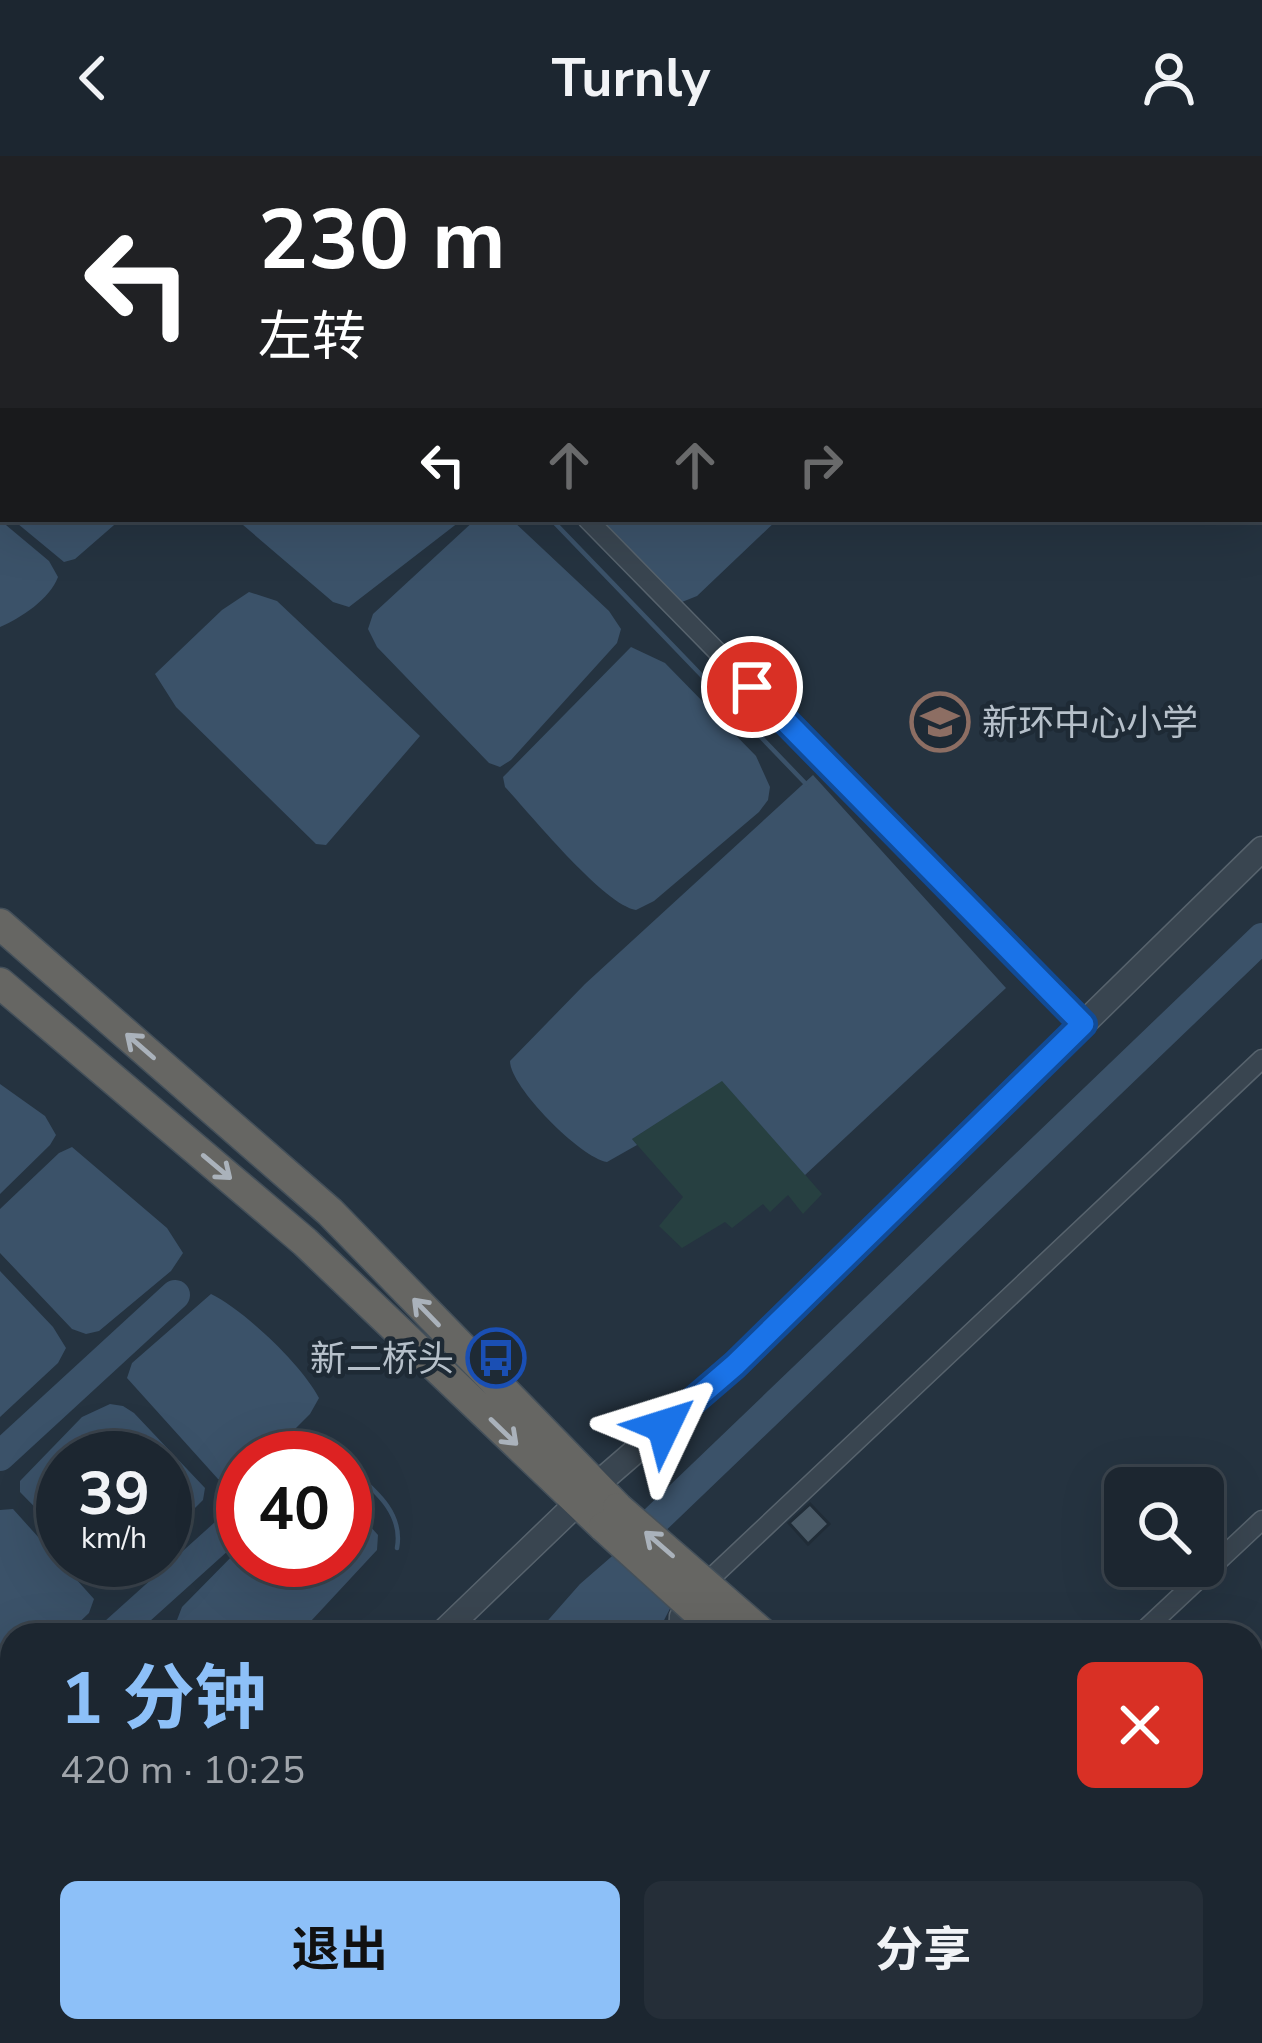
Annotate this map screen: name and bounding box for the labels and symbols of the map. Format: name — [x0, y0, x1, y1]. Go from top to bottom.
pin — [701, 636, 803, 738]
school or university icon: 新环中心小学 — [909, 691, 971, 753]
place label: 新环中心小学 — [982, 699, 1198, 748]
one-way arrow — [125, 1033, 156, 1061]
one-way arrow — [201, 1153, 232, 1181]
one-way arrow — [412, 1298, 440, 1327]
bus stop icon: 新二桥头 — [465, 1327, 527, 1389]
place label: 新二桥头 — [310, 1335, 454, 1384]
position arrow — [601, 1363, 727, 1489]
one-way arrow — [488, 1418, 518, 1446]
speed limit sign: 40 — [216, 1431, 372, 1587]
one-way arrow — [644, 1530, 675, 1558]

